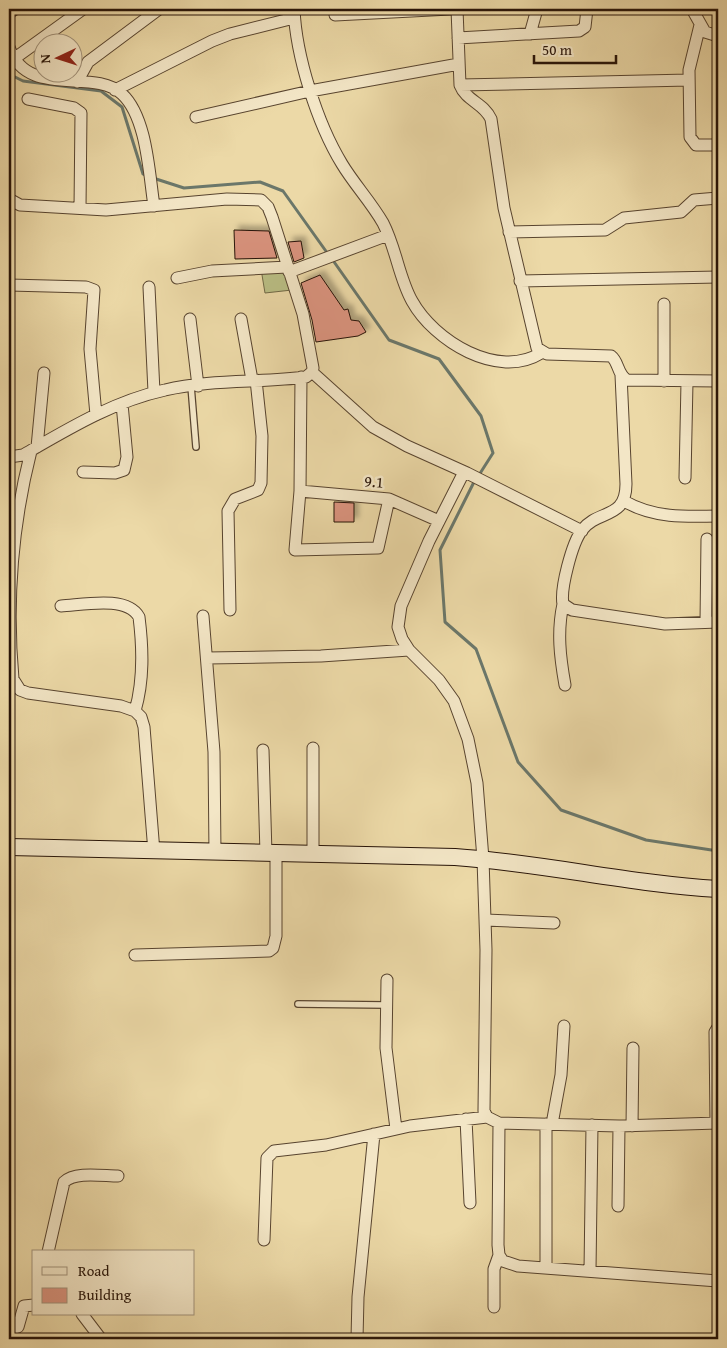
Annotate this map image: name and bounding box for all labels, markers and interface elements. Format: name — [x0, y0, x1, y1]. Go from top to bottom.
north arrow — [32, 32, 82, 82]
scale bar — [534, 32, 617, 64]
text: 50 m — [542, 39, 573, 60]
text: N — [35, 53, 55, 64]
street label: 9.1 — [363, 468, 385, 494]
legend — [32, 1250, 195, 1316]
text: Road — [78, 1260, 109, 1281]
text: Building — [78, 1284, 132, 1305]

